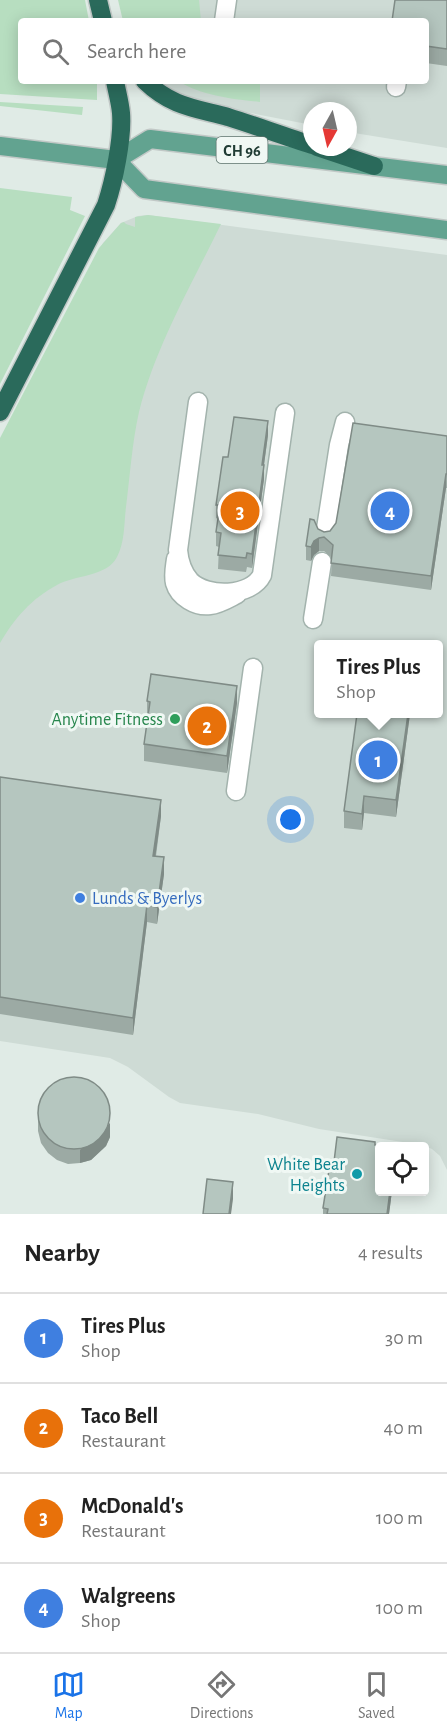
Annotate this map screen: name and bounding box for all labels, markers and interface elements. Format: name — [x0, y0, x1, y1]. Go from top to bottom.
search box — [18, 18, 429, 84]
icon: search — [39, 35, 72, 68]
text: Search here — [87, 40, 186, 62]
north arrow — [303, 102, 357, 156]
road number: CH 96 — [216, 137, 268, 163]
pin: 3 — [220, 488, 260, 534]
pin: 4 — [370, 488, 410, 534]
popup — [314, 640, 443, 718]
text: Tires Plus — [336, 656, 421, 678]
text: Shop — [336, 682, 376, 702]
pin: 2 — [188, 704, 226, 748]
place label: Anytime Fitness — [52, 711, 163, 729]
marker: Anytime Fitness — [168, 712, 182, 726]
pin: 1 — [358, 738, 398, 783]
your location — [276, 805, 305, 834]
place label: Lunds & Byerlys — [92, 890, 202, 908]
marker: Lunds & Byerlys — [73, 891, 87, 905]
map controls — [375, 1142, 429, 1196]
button: locate — [375, 1142, 429, 1196]
place label: White Bear Heights — [267, 1156, 345, 1195]
marker: White Bear Heights — [350, 1167, 364, 1181]
text: Nearby — [24, 1240, 100, 1266]
text: 4 results — [358, 1243, 423, 1263]
text: Tires Plus — [81, 1315, 166, 1337]
text: 1 — [40, 1328, 47, 1348]
text: 30 m — [385, 1328, 423, 1348]
text: Shop — [81, 1341, 121, 1361]
text: Taco Bell — [81, 1405, 158, 1427]
text: 2 — [39, 1418, 48, 1438]
text: 40 m — [384, 1418, 423, 1438]
text: Restaurant — [81, 1431, 166, 1451]
text: McDonald's — [81, 1495, 183, 1517]
text: 3 — [39, 1508, 48, 1528]
text: 100 m — [376, 1508, 423, 1528]
text: Restaurant — [81, 1521, 166, 1541]
text: Walgreens — [81, 1585, 176, 1607]
text: 4 — [38, 1598, 49, 1618]
text: 100 m — [376, 1598, 423, 1618]
text: Shop — [81, 1611, 121, 1631]
tab: Map — [52, 1668, 85, 1723]
tab: Directions — [190, 1668, 254, 1723]
tab: Saved — [358, 1668, 395, 1723]

